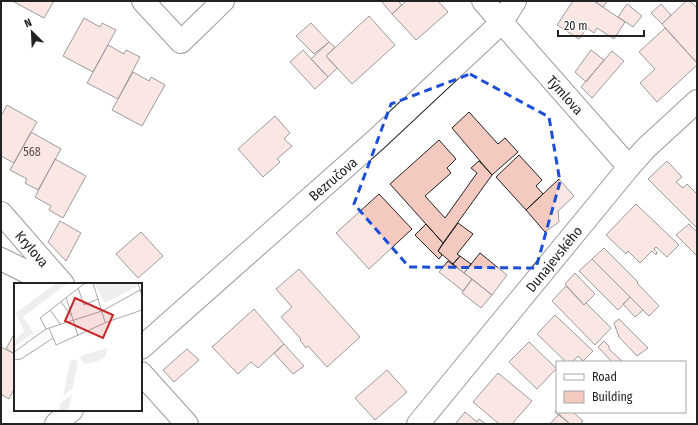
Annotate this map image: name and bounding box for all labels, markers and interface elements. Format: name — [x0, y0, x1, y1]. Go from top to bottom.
north arrow — [12, 12, 52, 52]
scale bar — [558, 12, 644, 38]
text: N — [22, 16, 34, 31]
text: 20 m — [564, 19, 588, 33]
street label: Týmlova — [543, 72, 587, 118]
house number: 568 — [23, 145, 41, 159]
street label: Bezručova — [306, 154, 361, 205]
street label: Dunajevského — [523, 223, 586, 296]
street label: Krylova — [11, 228, 52, 271]
inset map — [14, 283, 142, 411]
legend — [556, 361, 686, 413]
text: Road — [592, 370, 617, 384]
text: Building — [592, 390, 633, 404]

